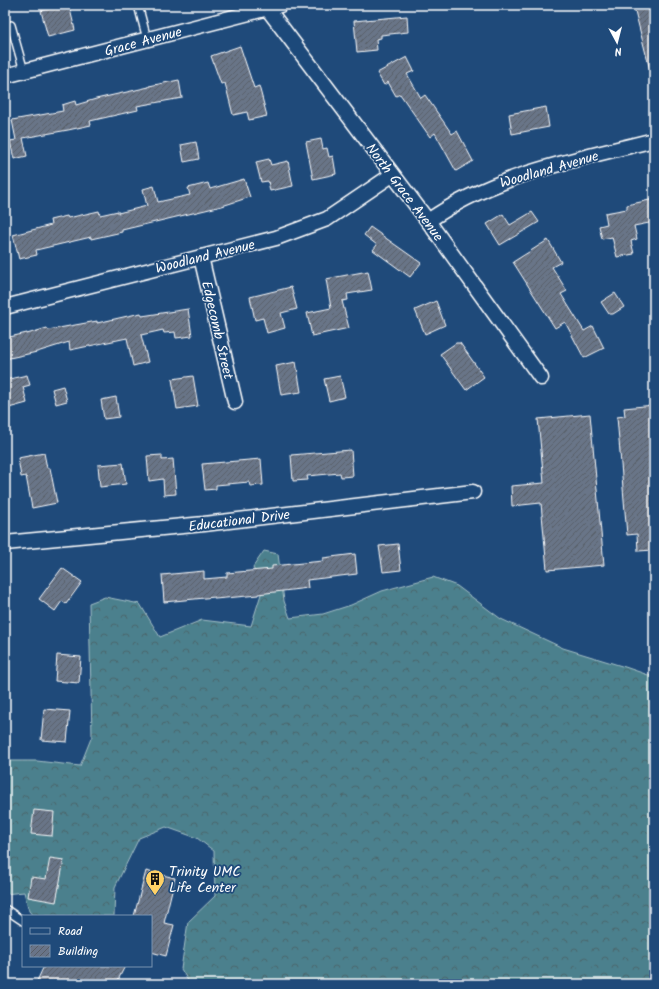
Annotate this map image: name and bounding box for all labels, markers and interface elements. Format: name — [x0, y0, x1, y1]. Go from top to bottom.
street label: Grace Avenue — [102, 21, 185, 63]
north arrow — [597, 22, 637, 62]
text: N — [614, 42, 623, 60]
street label: North Grace Avenue — [360, 139, 449, 247]
street label: Woodland Avenue — [497, 145, 602, 195]
street label: Woodland Avenue — [153, 234, 258, 280]
street label: Edgecomb Street — [195, 279, 239, 382]
street label: Educational Drive — [187, 504, 292, 538]
place label: Trinity UMC Life Center — [169, 861, 241, 899]
building icon: Trinity UMC Life Center — [144, 868, 166, 896]
legend — [22, 915, 152, 967]
text: Road — [58, 922, 83, 941]
text: Building — [58, 942, 98, 961]

